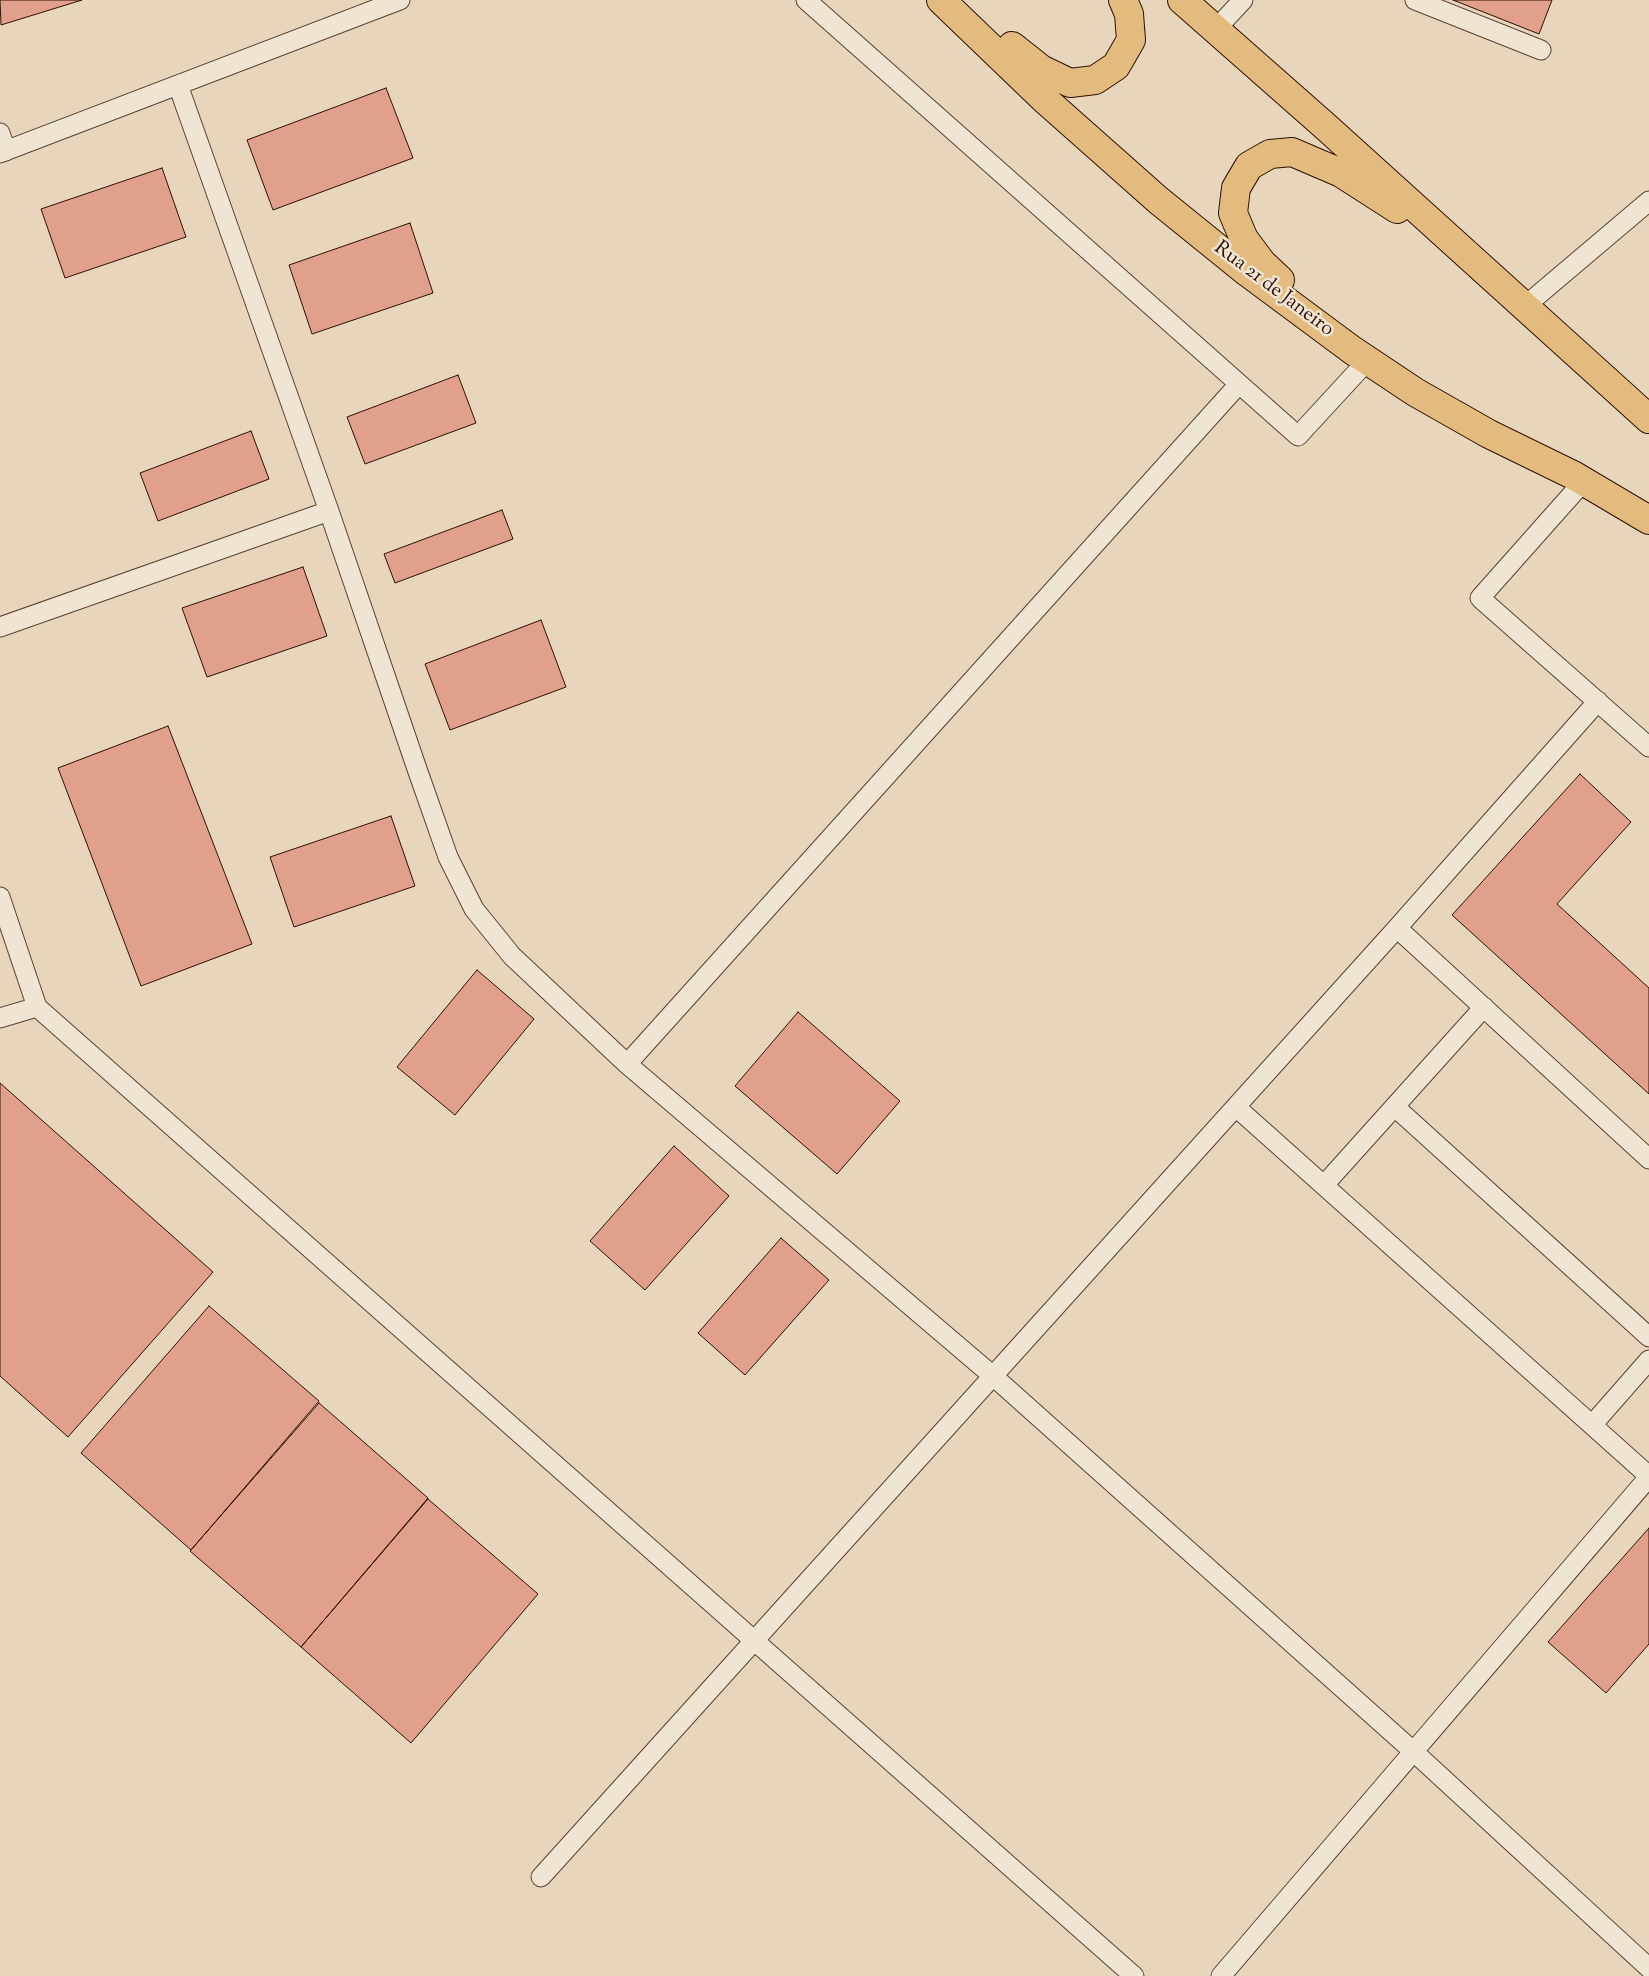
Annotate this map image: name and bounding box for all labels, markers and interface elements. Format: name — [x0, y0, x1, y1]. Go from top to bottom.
street label: Rua 21 de Janeiro — [1208, 237, 1338, 343]

